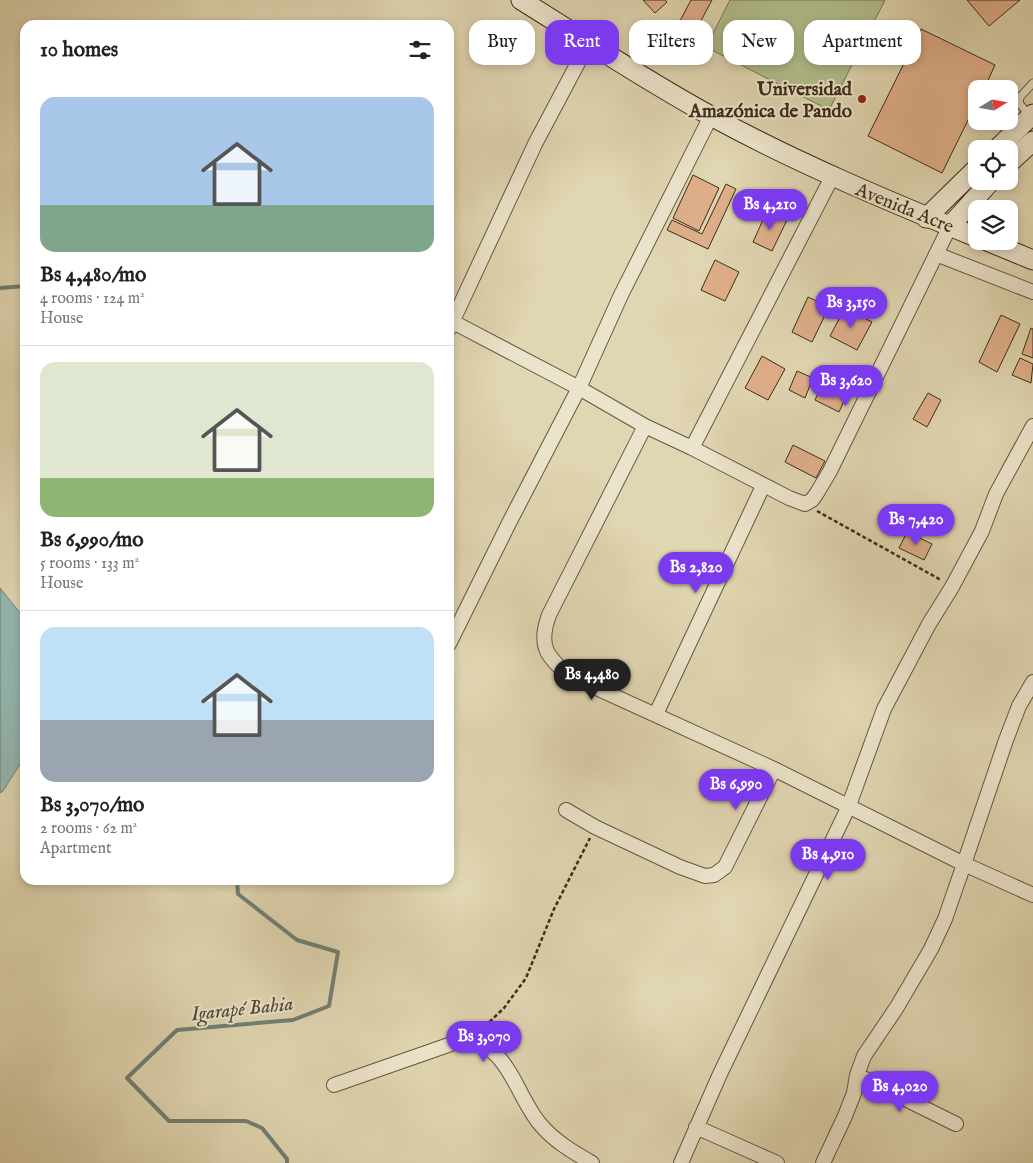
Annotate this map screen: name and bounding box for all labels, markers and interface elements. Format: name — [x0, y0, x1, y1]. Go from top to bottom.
chip: Buy — [469, 20, 535, 65]
chip: Rent — [545, 20, 619, 65]
chip: Filters — [629, 20, 713, 65]
chip: New — [723, 20, 794, 65]
chip: Apartment — [804, 20, 921, 65]
icon: filters — [406, 36, 434, 64]
text: 10 homes — [40, 37, 118, 64]
place label: Universidad Amazónica de Pando — [688, 78, 853, 124]
north arrow — [968, 80, 1018, 130]
map controls — [968, 80, 1018, 250]
marker: Universidad Amazónica de Pando — [856, 93, 868, 105]
icon: home — [192, 129, 282, 219]
button: locate — [968, 140, 1018, 190]
street label: Avenida Acre — [851, 178, 957, 240]
pin: Bs 4,210 — [718, 188, 822, 231]
text: Bs 4,210 — [743, 195, 797, 215]
button: layers — [968, 200, 1018, 250]
text: Bs 4,480/mo — [40, 262, 146, 289]
pin: Bs 3,150 — [799, 286, 903, 329]
text: 4 rooms · 124 m² — [40, 289, 145, 309]
text: Bs 3,150 — [826, 293, 876, 313]
text: House — [40, 309, 83, 329]
pin: Bs 3,620 — [794, 364, 898, 407]
text: Bs 3,620 — [820, 371, 872, 391]
icon: home — [192, 395, 282, 485]
pin: Bs 7,420 — [864, 504, 968, 546]
text: Bs 7,420 — [888, 510, 944, 530]
text: Bs 6,990/mo — [40, 527, 144, 554]
pin: Bs 2,820 — [644, 552, 748, 594]
text: 5 rooms · 133 m² — [40, 554, 139, 574]
text: Bs 2,820 — [669, 558, 723, 578]
text: House — [40, 574, 83, 594]
pin: Bs 4,480 — [540, 658, 644, 701]
icon: home — [192, 660, 282, 750]
text: Bs 4,480 — [565, 665, 619, 685]
pin: Bs 6,990 — [684, 768, 788, 811]
text: Bs 6,990 — [710, 775, 762, 795]
text: Bs 3,070/mo — [40, 792, 144, 819]
text: 2 rooms · 62 m² — [40, 819, 137, 839]
pin: Bs 4,910 — [776, 838, 880, 881]
text: Apartment — [40, 839, 111, 859]
text: Bs 4,910 — [802, 845, 854, 865]
water label: Igarapé Bahia — [189, 992, 295, 1028]
pin: Bs 3,070 — [432, 1020, 536, 1063]
text: Bs 3,070 — [457, 1027, 511, 1047]
pin: Bs 4,020 — [848, 1070, 952, 1113]
text: Bs 4,020 — [872, 1077, 928, 1097]

